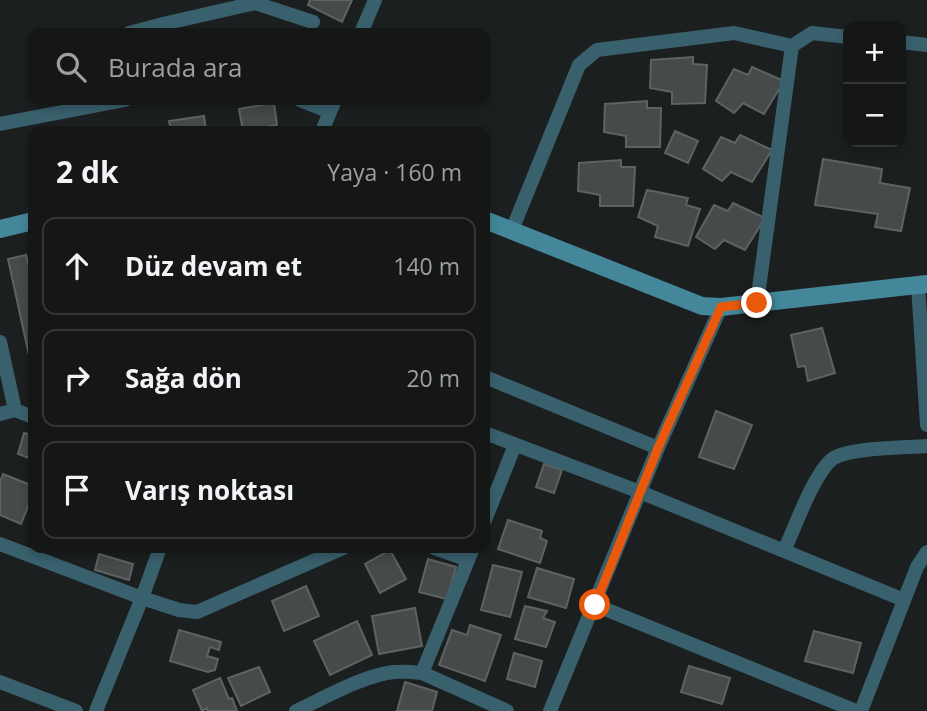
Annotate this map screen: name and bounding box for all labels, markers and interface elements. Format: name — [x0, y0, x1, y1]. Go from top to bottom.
map controls — [843, 21, 906, 147]
button: + — [843, 21, 906, 84]
search box — [28, 28, 490, 105]
icon: search — [52, 48, 90, 86]
text: Burada ara — [108, 49, 242, 85]
button: − — [843, 84, 906, 147]
text: 2 dk — [56, 151, 119, 192]
text: Yaya · 160 m — [327, 156, 462, 188]
icon: ahead — [58, 247, 96, 285]
text: Düz devam et — [125, 248, 302, 284]
text: 140 m — [393, 250, 460, 282]
route end — [741, 287, 772, 318]
icon: right — [58, 359, 96, 397]
text: Sağa dön — [125, 360, 242, 396]
text: 20 m — [406, 362, 460, 394]
icon: arrive — [58, 471, 96, 509]
text: Varış noktası — [125, 472, 294, 508]
route start — [579, 589, 610, 620]

